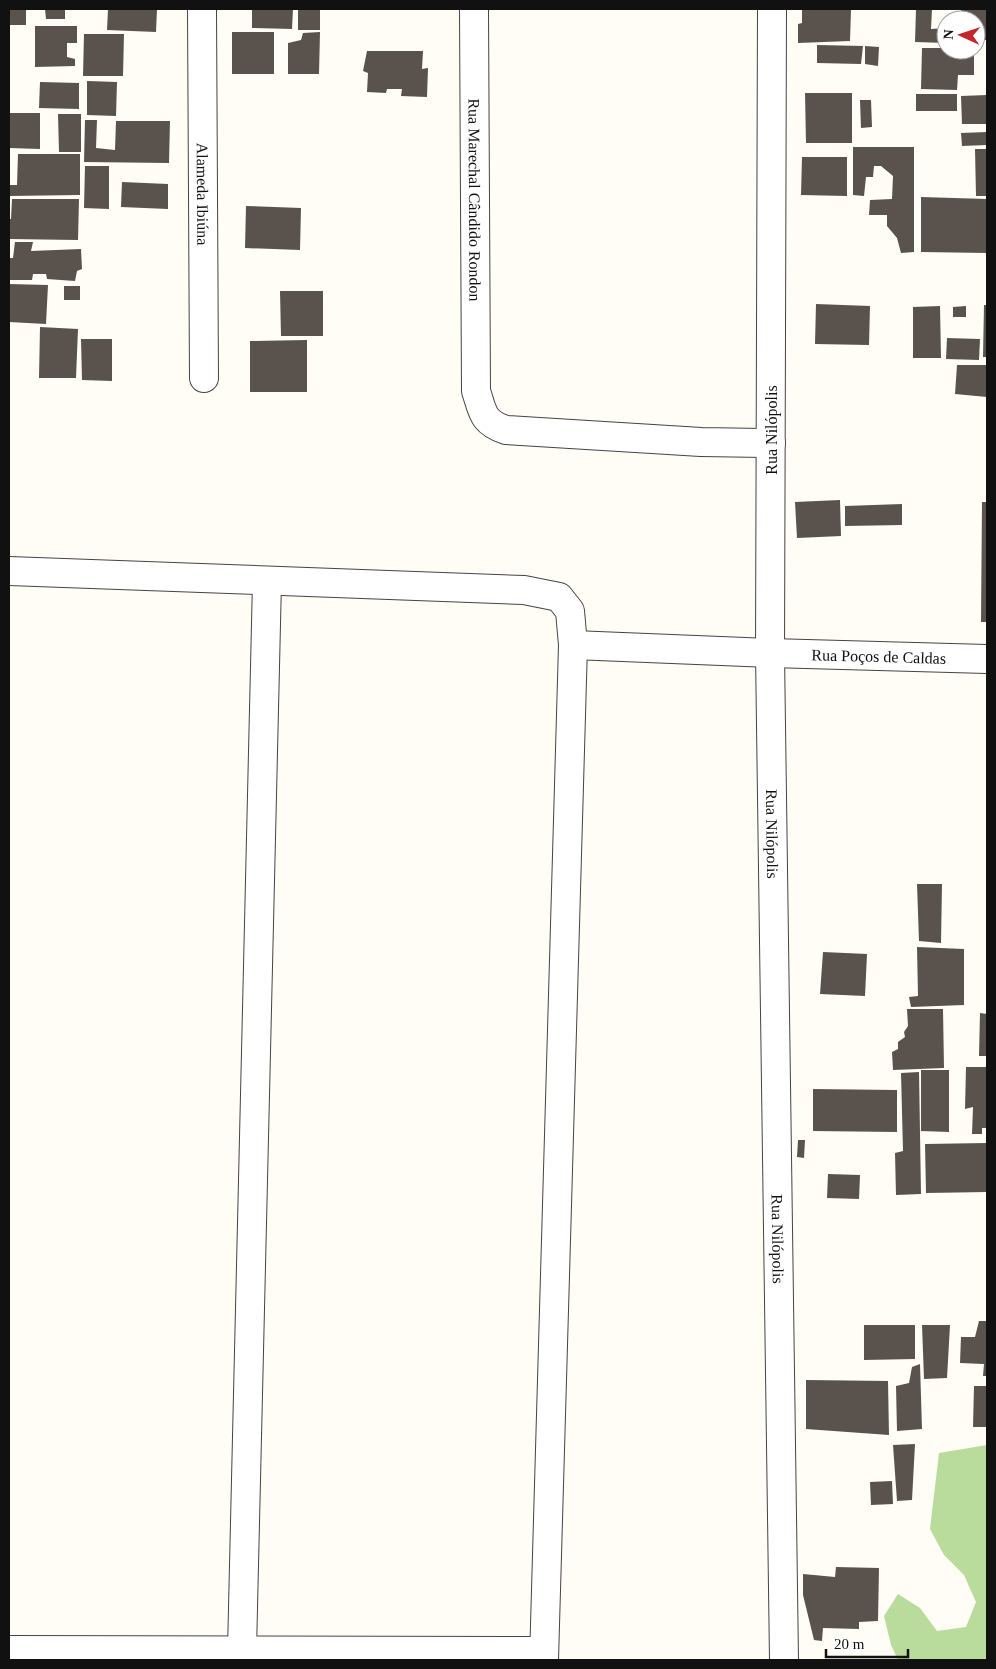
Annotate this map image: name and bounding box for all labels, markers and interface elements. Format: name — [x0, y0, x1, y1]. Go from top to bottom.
north arrow — [936, 10, 986, 60]
text: N — [941, 29, 956, 40]
street label: Rua Marechal Cândido Rondon — [466, 98, 484, 302]
street label: Alameda Ibiúna — [194, 143, 212, 245]
street label: Rua Nilópolis — [763, 385, 781, 475]
street label: Rua Poços de Caldas — [811, 646, 946, 666]
street label: Rua Nilópolis — [763, 789, 782, 879]
street label: Rua Nilópolis — [769, 1194, 787, 1284]
scale bar — [826, 1626, 908, 1658]
text: 20 m — [834, 1636, 865, 1652]

